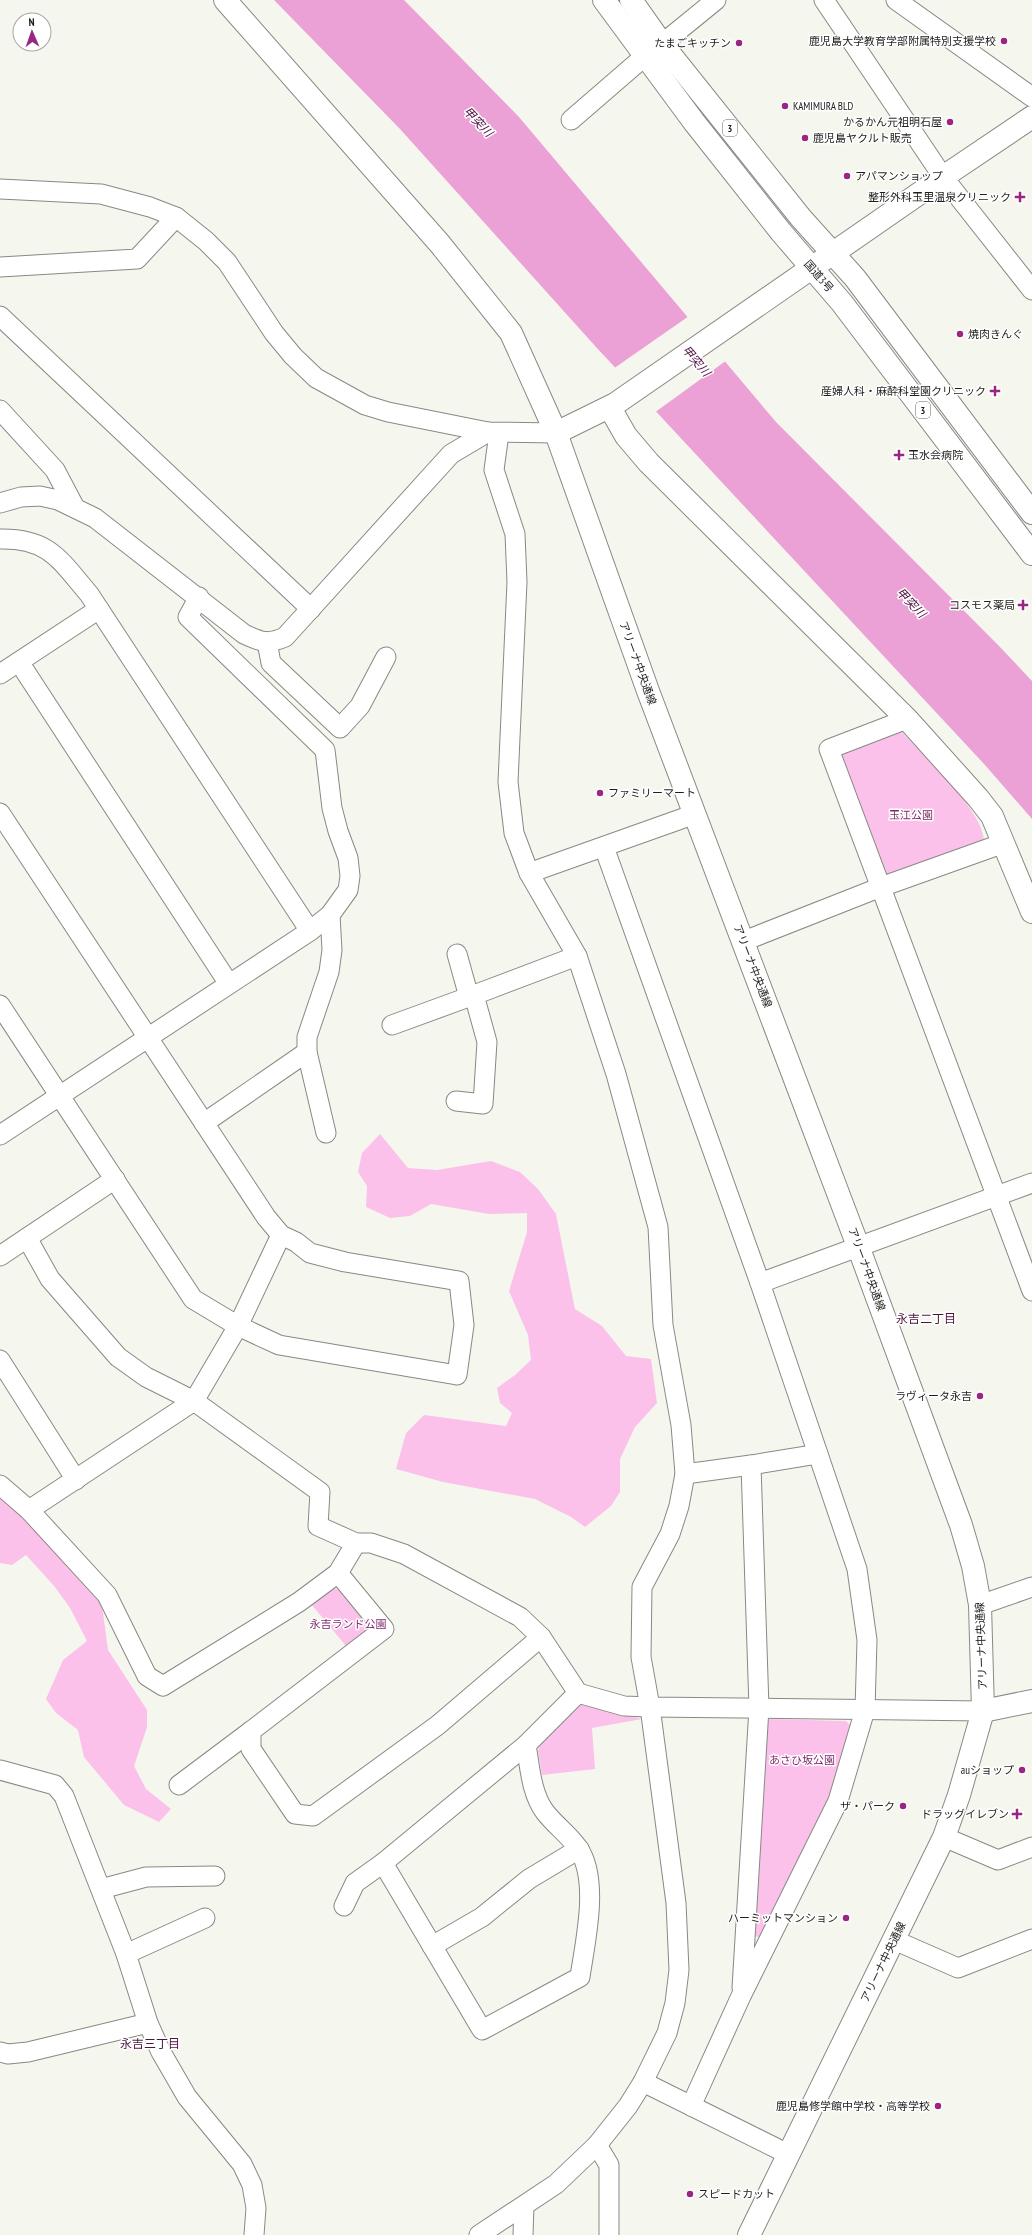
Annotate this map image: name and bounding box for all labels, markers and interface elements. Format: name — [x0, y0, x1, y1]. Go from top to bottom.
north arrow — [12, 12, 52, 52]
text: N — [28, 15, 35, 29]
place label: 鹿児島大学教育学部附属特別支援学校 — [809, 34, 996, 48]
place label: たまごキッチン — [654, 36, 731, 50]
marker: 鹿児島大学教育学部附属特別支援学校 — [999, 36, 1009, 46]
marker: たまごキッチン — [734, 38, 744, 48]
place label: KAMIMURA BLD — [793, 99, 854, 113]
marker: KAMIMURA BLD — [780, 101, 790, 111]
water label: 甲突川 — [460, 103, 498, 141]
place label: かるかん元祖明石屋 — [843, 115, 942, 129]
marker: かるかん元祖明石屋 — [945, 117, 955, 127]
road number: 3 — [723, 120, 737, 136]
place label: 鹿児島ヤクルト販売 — [813, 131, 912, 145]
marker: 鹿児島ヤクルト販売 — [800, 133, 810, 143]
place label: アパマンショップ — [855, 169, 943, 183]
marker: アパマンショップ — [842, 171, 852, 181]
place label: 整形外科玉里温泉クリニック — [868, 190, 1011, 204]
marker: 整形外科玉里温泉クリニック — [1014, 191, 1026, 203]
street label: 国道3号 — [801, 257, 837, 295]
place label: 焼肉きんぐ — [968, 327, 1023, 341]
marker: 焼肉きんぐ — [955, 329, 965, 339]
water label: 甲突川 — [679, 342, 715, 381]
place label: 産婦人科・麻酔科堂園クリニック — [821, 384, 986, 398]
marker: 産婦人科・麻酔科堂園クリニック — [989, 385, 1001, 397]
road number: 3 — [916, 402, 930, 418]
place label: 玉水会病院 — [908, 448, 963, 462]
marker: 玉水会病院 — [893, 449, 905, 461]
water label: 甲突川 — [893, 584, 931, 622]
place label: コスモス薬局 — [949, 598, 1015, 612]
marker: コスモス薬局 — [1018, 600, 1028, 610]
street label: アリーナ中央通線 — [616, 619, 660, 707]
place label: ファミリーマート — [608, 786, 696, 800]
marker: ファミリーマート — [595, 788, 605, 798]
park label: 玉江公園 — [889, 808, 933, 822]
street label: アリーナ中央通線 — [731, 922, 775, 1010]
street label: アリーナ中央通線 — [845, 1225, 889, 1313]
district label: 永吉二丁目 — [896, 1311, 956, 1326]
place label: ラヴィータ永吉 — [895, 1389, 972, 1403]
marker: ラヴィータ永吉 — [975, 1391, 985, 1401]
street label: アリーナ中央通線 — [972, 1602, 990, 1690]
park label: 永吉ランド公園 — [310, 1617, 387, 1631]
park label: あさひ坂公園 — [769, 1753, 835, 1767]
place label: auショップ — [961, 1763, 1014, 1777]
marker: auショップ — [1017, 1765, 1027, 1775]
place label: ザ・パーク — [840, 1799, 895, 1813]
marker: ザ・パーク — [898, 1801, 908, 1811]
place label: ドラッグイレブン — [921, 1807, 1009, 1821]
marker: ドラッグイレブン — [1012, 1809, 1022, 1819]
place label: ハーミットマンション — [728, 1911, 838, 1925]
marker: ハーミットマンション — [841, 1913, 851, 1923]
street label: アリーナ中央通線 — [857, 1919, 909, 2005]
district label: 永吉三丁目 — [120, 2036, 180, 2051]
place label: 鹿児島修学館中学校・高等学校 — [776, 2099, 930, 2113]
marker: 鹿児島修学館中学校・高等学校 — [933, 2101, 943, 2111]
place label: スピードカット — [698, 2187, 775, 2201]
marker: スピードカット — [685, 2189, 695, 2199]

